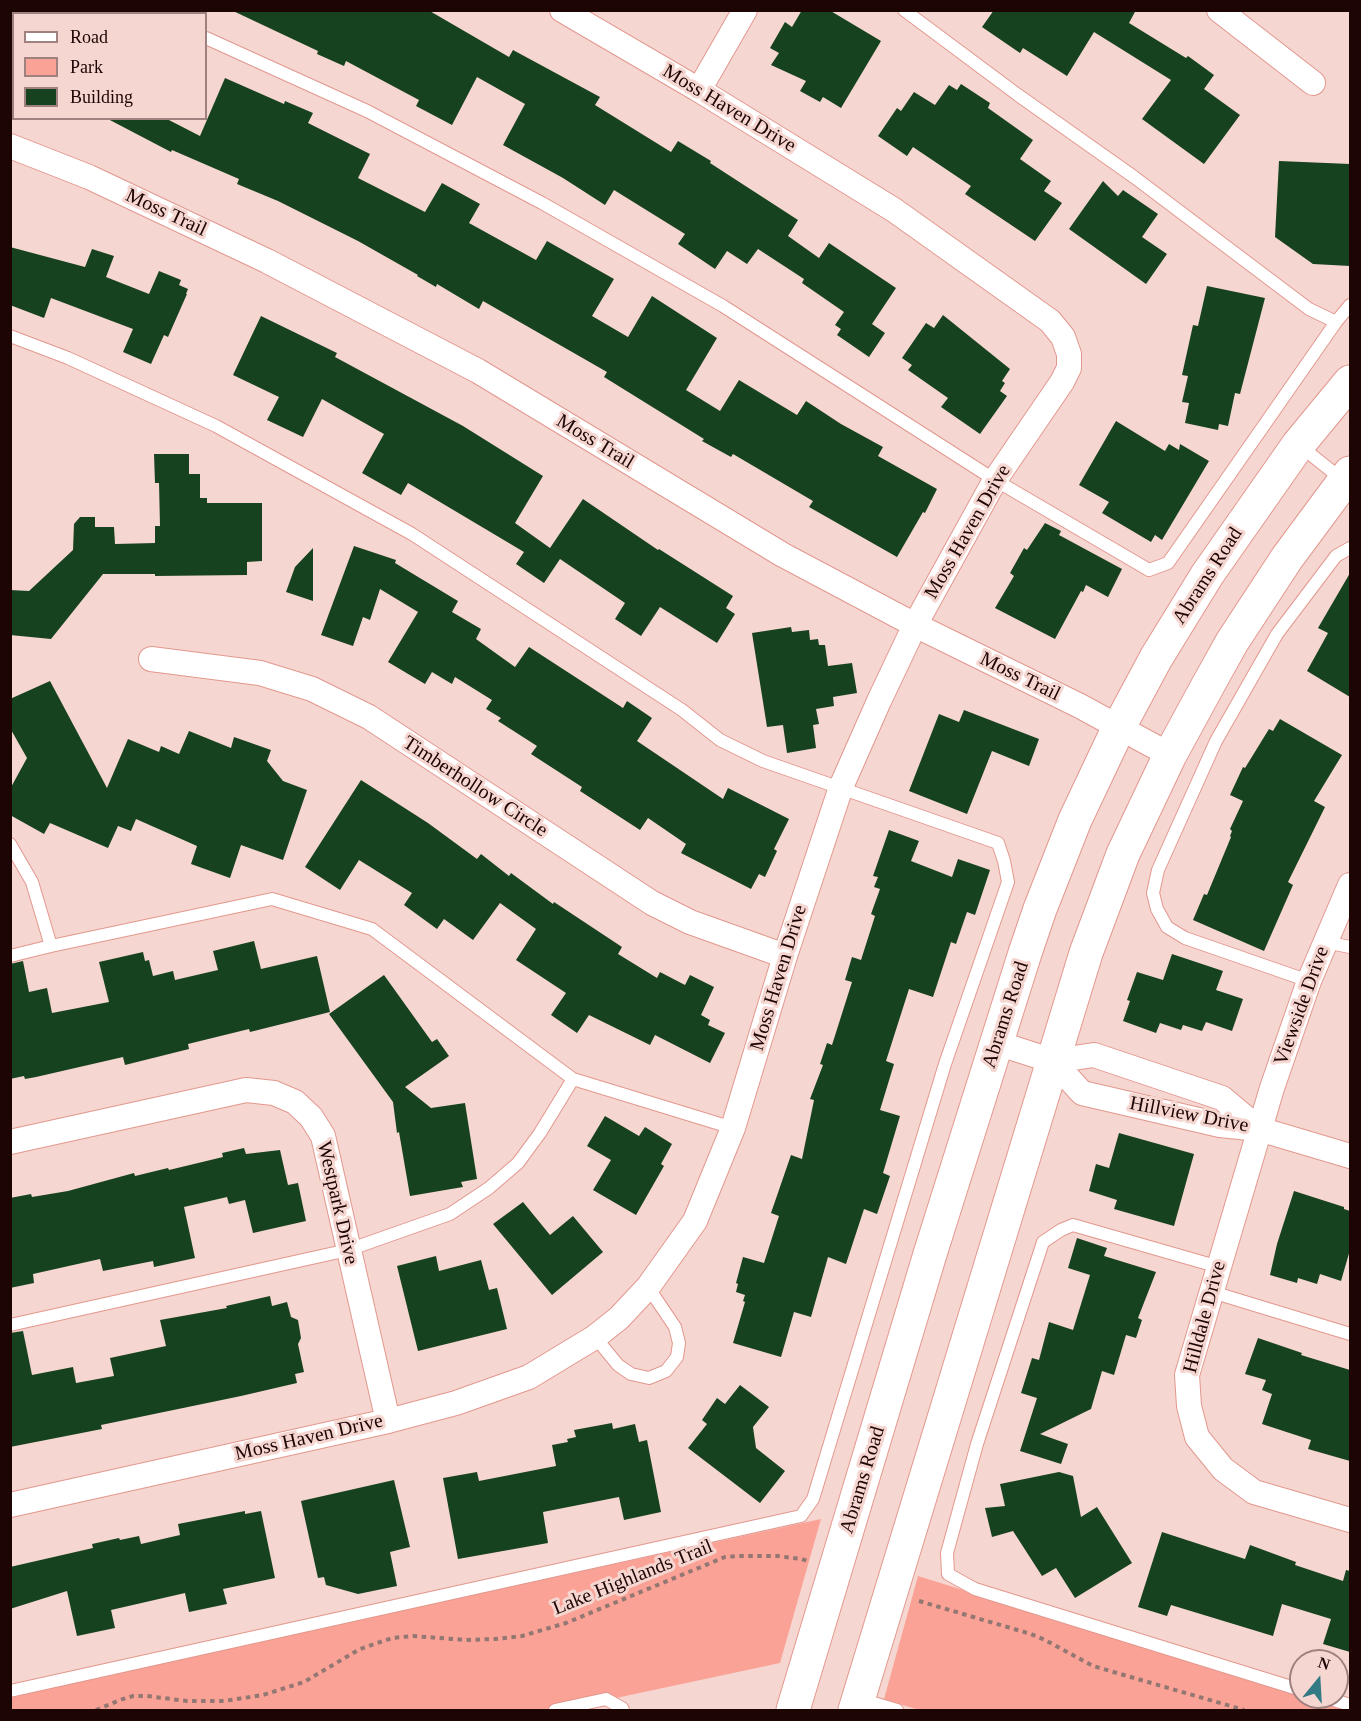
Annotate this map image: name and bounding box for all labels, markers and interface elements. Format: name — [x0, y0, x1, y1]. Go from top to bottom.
legend — [12, 12, 207, 120]
text: Road — [70, 27, 108, 47]
text: Park — [70, 57, 103, 77]
street label: Moss Haven Drive — [658, 60, 800, 158]
text: Building — [70, 87, 133, 107]
street label: Moss Trail — [122, 184, 210, 242]
street label: Moss Trail — [552, 409, 638, 475]
street label: Moss Haven Drive — [920, 461, 1016, 603]
street label: Abrams Road — [1168, 523, 1248, 629]
street label: Moss Trail — [976, 647, 1064, 707]
street label: Timberhollow Circle — [398, 731, 552, 843]
street label: Moss Haven Drive — [745, 902, 813, 1054]
street label: Viewside Drive — [1269, 943, 1335, 1069]
street label: Abrams Road — [978, 959, 1034, 1071]
street label: Hillview Drive — [1128, 1092, 1250, 1138]
street label: Westpark Drive — [311, 1139, 363, 1267]
street label: Hilldale Drive — [1179, 1258, 1231, 1376]
street label: Moss Haven Drive — [233, 1409, 385, 1467]
street label: Abrams Road — [835, 1424, 891, 1536]
street label: Lake Highlands Trail — [550, 1535, 716, 1621]
north arrow — [1289, 1649, 1349, 1709]
text: N — [1316, 1653, 1332, 1673]

